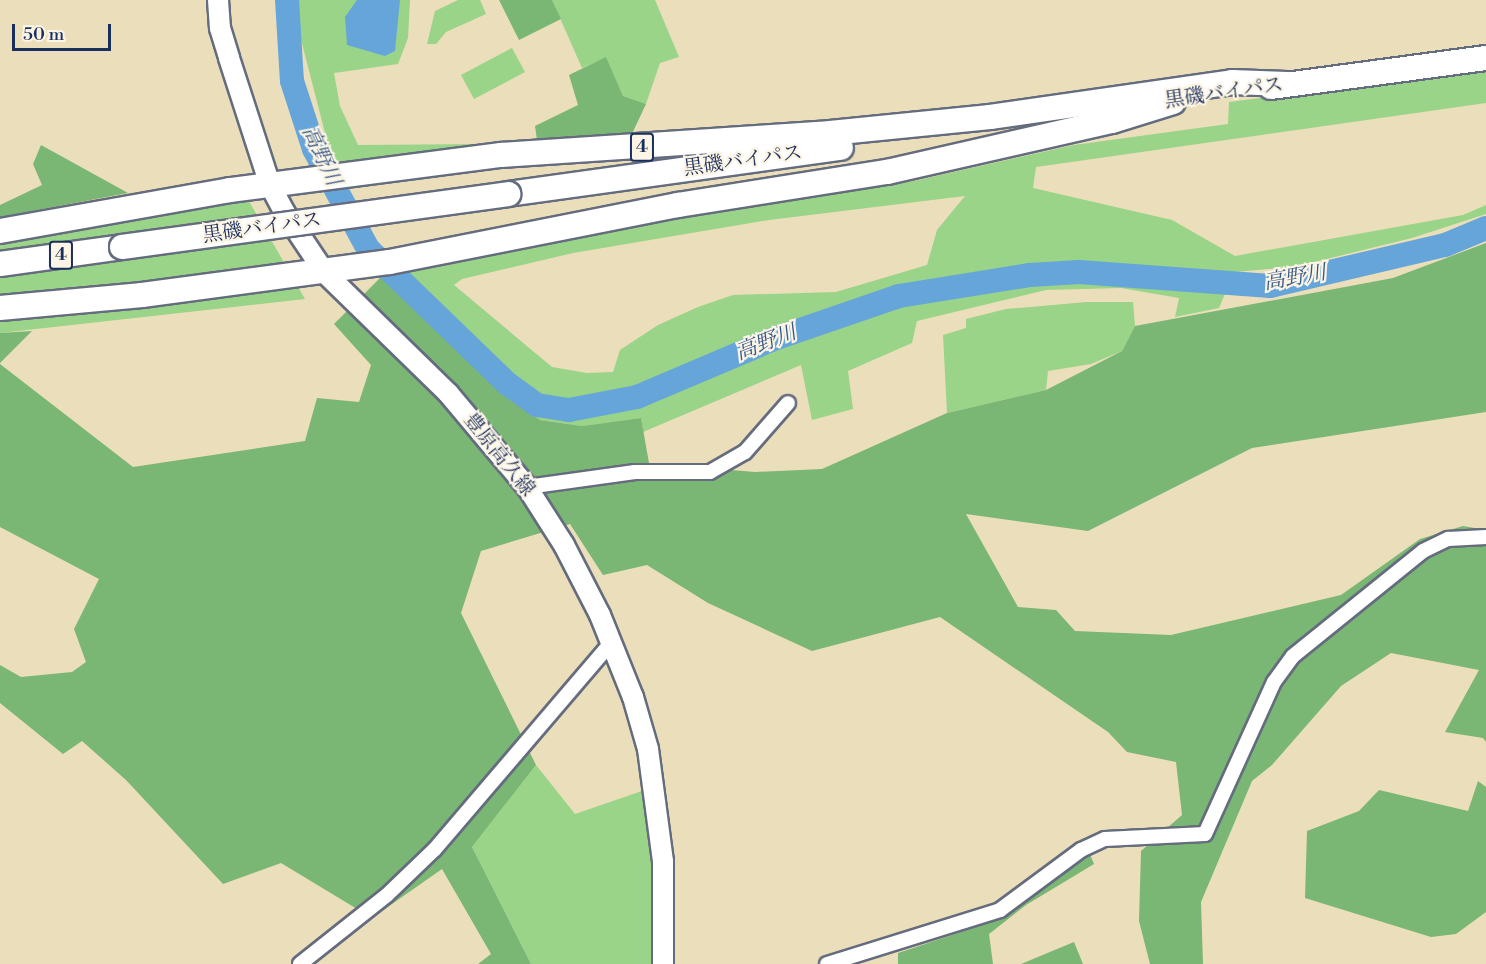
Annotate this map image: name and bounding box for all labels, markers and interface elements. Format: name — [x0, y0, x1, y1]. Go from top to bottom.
scale bar — [15, 12, 114, 50]
text: 50 m — [23, 23, 64, 46]
street label: 黒磯バイパス — [1163, 73, 1285, 113]
water label: 高野川 — [296, 122, 346, 190]
road number: 4 — [628, 132, 656, 162]
street label: 黒磯バイパス — [682, 141, 804, 181]
street label: 黒磯バイパス — [201, 208, 323, 248]
road number: 4 — [48, 240, 74, 270]
water label: 高野川 — [1262, 260, 1328, 296]
water label: 高野川 — [732, 320, 800, 366]
street label: 豊原高久線 — [458, 409, 540, 501]

